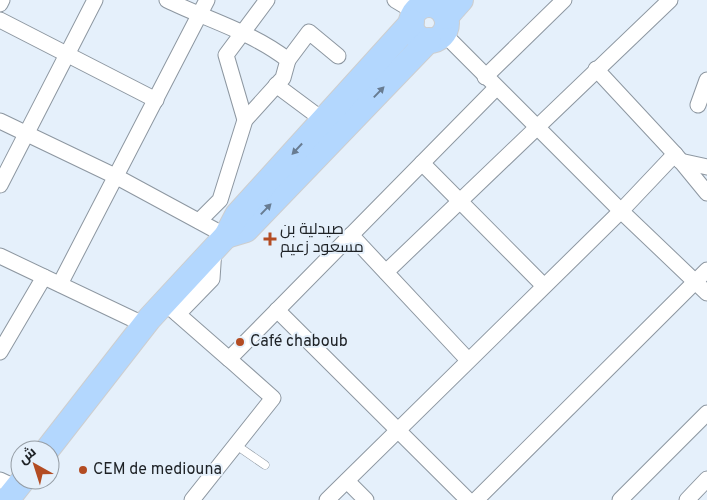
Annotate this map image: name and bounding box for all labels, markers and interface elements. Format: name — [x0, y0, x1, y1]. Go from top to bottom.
one-way arrow — [372, 87, 384, 99]
one-way arrow — [291, 143, 303, 155]
one-way arrow — [259, 203, 271, 215]
place label: صيدلية بن مسعود زعيم — [280, 220, 364, 258]
marker: صيدلية بن مسعود زعيم — [264, 233, 276, 245]
place label: Café chaboub — [250, 332, 348, 352]
marker: Café chaboub — [234, 336, 246, 348]
north arrow — [10, 440, 60, 490]
text: ش — [15, 443, 40, 468]
place label: CEM de mediouna — [93, 460, 222, 480]
marker: CEM de mediouna — [77, 464, 89, 476]

